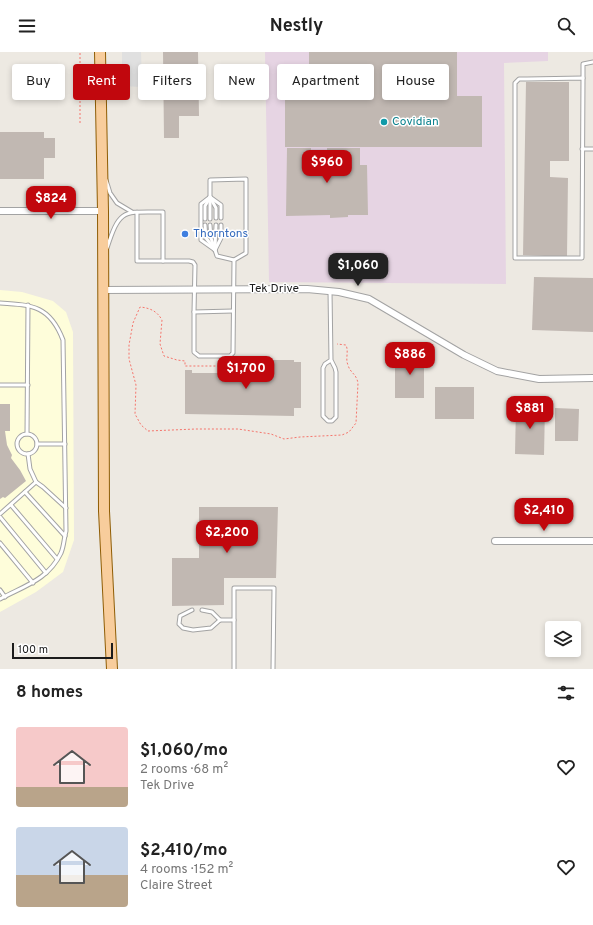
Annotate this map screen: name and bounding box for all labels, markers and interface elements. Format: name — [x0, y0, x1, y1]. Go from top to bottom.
icon: menu — [16, 15, 38, 37]
text: Nestly — [270, 15, 323, 38]
icon: search — [555, 15, 577, 37]
chip: Buy — [12, 64, 65, 100]
chip: Rent — [73, 64, 130, 100]
chip: Filters — [138, 64, 206, 100]
chip: New — [214, 64, 269, 100]
chip: Apartment — [277, 64, 374, 100]
chip: House — [382, 64, 449, 100]
place label: Covidian — [392, 114, 439, 130]
marker: Covidian — [379, 117, 389, 127]
pin: $960 — [303, 150, 351, 184]
text: $960 — [311, 155, 343, 171]
pin: $824 — [27, 186, 75, 220]
text: $824 — [35, 191, 67, 207]
place label: Thorntons — [193, 226, 248, 242]
marker: Thorntons — [180, 229, 190, 239]
pin: $1,060 — [325, 253, 391, 287]
text: $1,060 — [337, 258, 379, 274]
street label: Tek Drive — [249, 281, 299, 297]
pin: $886 — [386, 342, 434, 376]
text: $886 — [394, 347, 426, 363]
pin: $1,700 — [213, 356, 279, 390]
text: $1,700 — [226, 361, 266, 377]
pin: $881 — [506, 396, 554, 430]
text: $881 — [515, 401, 545, 417]
pin: $2,410 — [511, 498, 577, 532]
text: $2,410 — [523, 503, 565, 519]
pin: $2,200 — [194, 520, 260, 554]
text: $2,200 — [205, 525, 249, 541]
map controls — [545, 621, 581, 657]
button: layers — [545, 621, 581, 657]
scale bar — [12, 641, 113, 660]
text: 100 m — [18, 643, 48, 657]
text: 8 homes — [16, 682, 83, 704]
icon: filters — [555, 682, 577, 704]
text: $1,060/mo — [140, 740, 228, 762]
icon: home — [48, 743, 96, 791]
icon: heart — [555, 756, 577, 778]
text: 2 rooms · 68 m² — [140, 762, 228, 778]
text: Tek Drive — [140, 778, 194, 794]
text: $2,410/mo — [140, 840, 227, 862]
icon: home — [48, 843, 96, 891]
icon: heart — [555, 856, 577, 878]
text: 4 rooms · 152 m² — [140, 862, 233, 878]
text: Claire Street — [140, 878, 213, 894]

